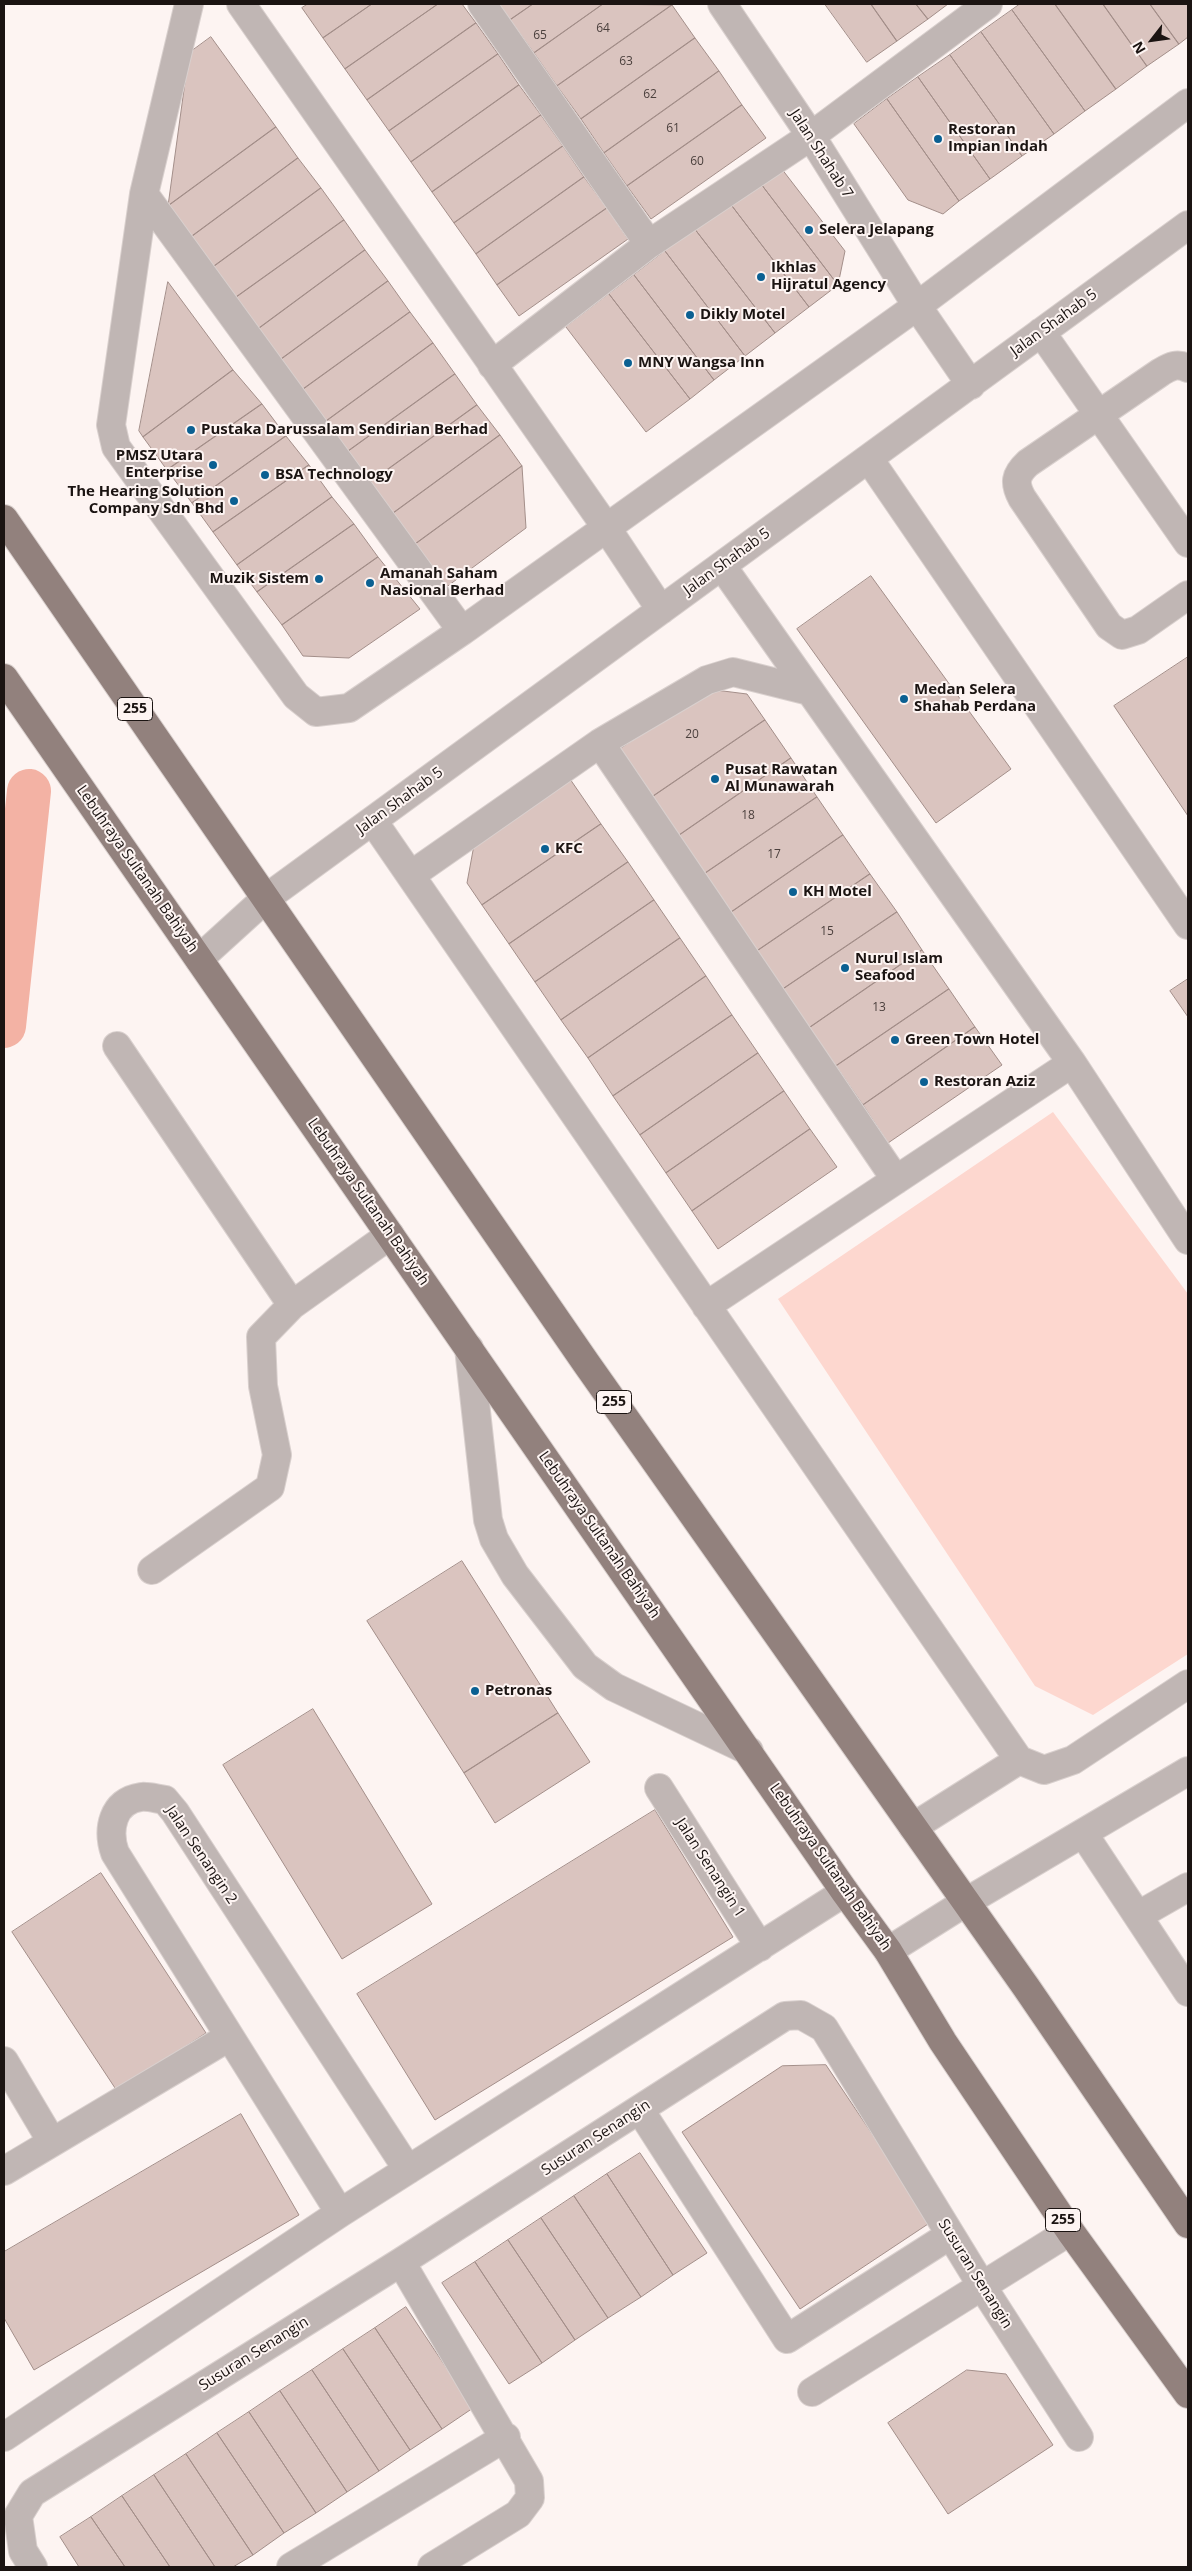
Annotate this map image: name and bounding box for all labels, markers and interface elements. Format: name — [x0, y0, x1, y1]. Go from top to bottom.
north arrow — [1127, 15, 1177, 65]
house number: 64 — [596, 22, 610, 36]
house number: 65 — [533, 29, 547, 43]
text: N — [1128, 38, 1150, 57]
house number: 63 — [619, 55, 633, 69]
house number: 62 — [643, 88, 657, 102]
street label: Jalan Shahab 7 — [786, 106, 856, 202]
place label: Restoran Impian Indah — [948, 121, 1048, 156]
house number: 61 — [666, 122, 680, 136]
marker: Restoran Impian Indah — [932, 133, 944, 145]
house number: 60 — [690, 155, 704, 169]
place label: Selera Jelapang — [819, 221, 934, 239]
marker: Selera Jelapang — [803, 224, 815, 236]
place label: Ikhlas Hijratul Agency — [771, 259, 886, 294]
marker: Ikhlas Hijratul Agency — [755, 271, 767, 283]
street label: Jalan Shahab 5 — [1007, 286, 1101, 360]
place label: Dikly Motel — [700, 306, 785, 324]
marker: Dikly Motel — [684, 309, 696, 321]
place label: MNY Wangsa Inn — [638, 354, 765, 372]
marker: MNY Wangsa Inn — [622, 357, 634, 369]
place label: Pustaka Darussalam Sendirian Berhad — [201, 421, 488, 439]
marker: Pustaka Darussalam Sendirian Berhad — [185, 424, 197, 436]
place label: PMSZ Utara Enterprise — [116, 447, 203, 482]
marker: PMSZ Utara Enterprise — [207, 459, 219, 471]
place label: BSA Technology — [275, 466, 393, 484]
marker: BSA Technology — [259, 469, 271, 481]
place label: The Hearing Solution Company Sdn Bhd — [67, 483, 224, 518]
marker: The Hearing Solution Company Sdn Bhd — [228, 495, 240, 507]
street label: Jalan Shahab 5 — [680, 525, 774, 599]
place label: Amanah Saham Nasional Berhad — [380, 565, 504, 600]
place label: Muzik Sistem — [210, 570, 309, 588]
marker: Muzik Sistem — [313, 573, 325, 585]
marker: Amanah Saham Nasional Berhad — [364, 577, 376, 589]
place label: Medan Selera Shahab Perdana — [914, 681, 1036, 716]
marker: Medan Selera Shahab Perdana — [898, 693, 910, 705]
road number: 255 — [118, 698, 152, 721]
house number: 20 — [685, 728, 699, 742]
place label: Pusat Rawatan Al Munawarah — [725, 761, 837, 796]
street label: Jalan Shahab 5 — [353, 764, 447, 838]
marker: Pusat Rawatan Al Munawarah — [709, 773, 721, 785]
street label: Lebuhraya Sultanah Bahiyah — [72, 782, 202, 956]
house number: 18 — [741, 809, 755, 823]
place label: KFC — [555, 840, 583, 858]
marker: KFC — [539, 843, 551, 855]
house number: 17 — [767, 848, 781, 862]
place label: KH Motel — [803, 883, 872, 901]
marker: KH Motel — [787, 886, 799, 898]
house number: 15 — [820, 925, 834, 939]
place label: Nurul Islam Seafood — [855, 950, 943, 985]
marker: Nurul Islam Seafood — [839, 962, 851, 974]
house number: 13 — [872, 1001, 886, 1015]
place label: Green Town Hotel — [905, 1031, 1039, 1049]
marker: Green Town Hotel — [889, 1034, 901, 1046]
place label: Restoran Aziz — [934, 1073, 1035, 1091]
marker: Restoran Aziz — [918, 1076, 930, 1088]
street label: Lebuhraya Sultanah Bahiyah — [303, 1115, 433, 1289]
road number: 255 — [596, 1390, 632, 1414]
street label: Lebuhraya Sultanah Bahiyah — [534, 1448, 664, 1622]
place label: Petronas — [485, 1682, 552, 1700]
marker: Petronas — [469, 1685, 481, 1697]
street label: Lebuhraya Sultanah Bahiyah — [765, 1780, 895, 1954]
street label: Jalan Senangin 2 — [162, 1802, 240, 1908]
street label: Jalan Senangin 1 — [671, 1815, 749, 1921]
street label: Susuran Senangin — [538, 2096, 654, 2180]
road number: 255 — [1046, 2208, 1080, 2232]
street label: Susuran Senangin — [934, 2216, 1016, 2332]
street label: Susuran Senangin — [196, 2313, 312, 2395]

